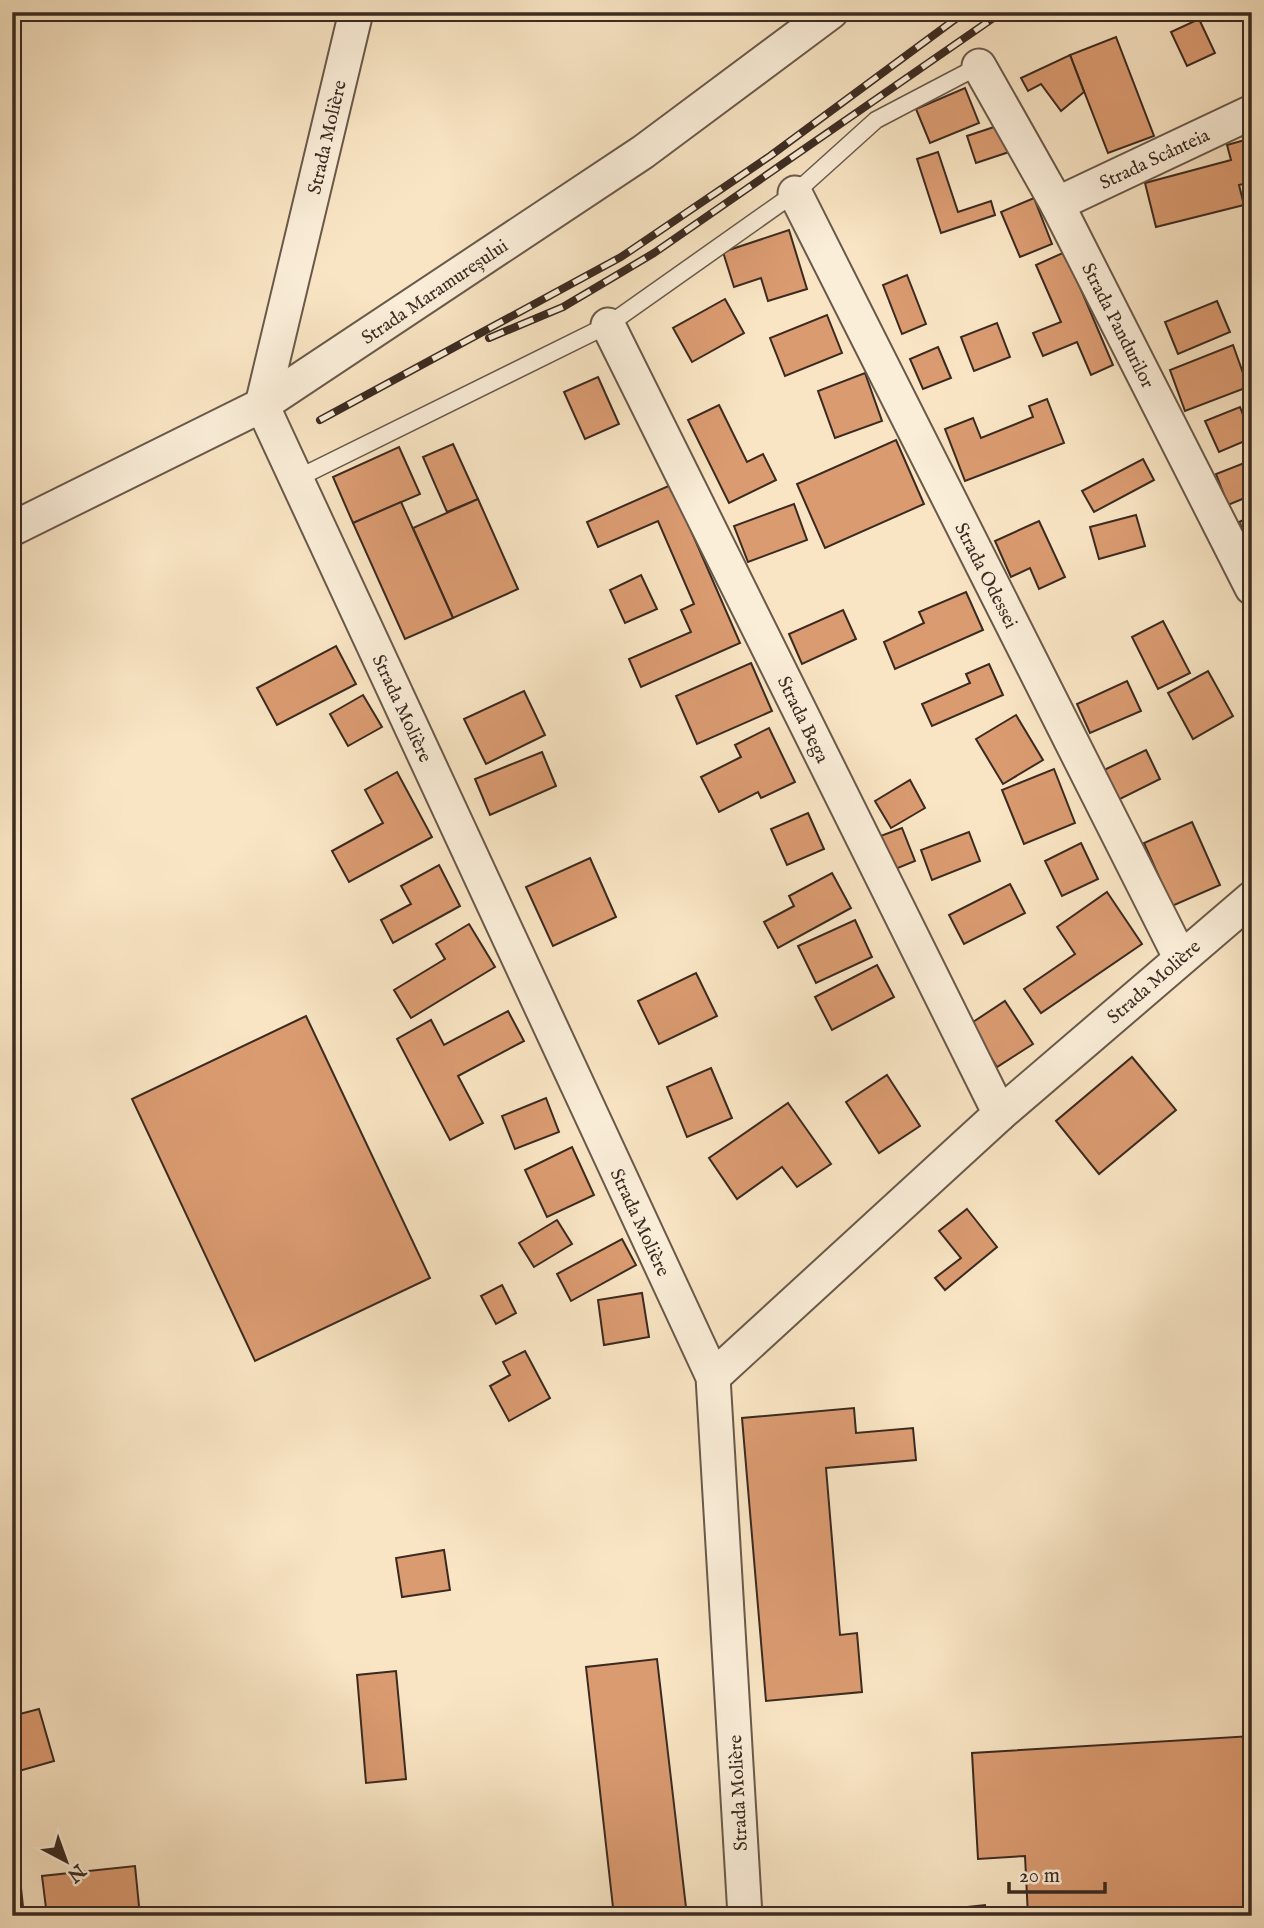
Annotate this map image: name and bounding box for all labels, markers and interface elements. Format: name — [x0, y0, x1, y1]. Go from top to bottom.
street label: Strada Molière — [303, 78, 353, 197]
street label: Strada Scânteia — [1096, 124, 1214, 196]
street label: Strada Maramureșului — [357, 235, 513, 351]
street label: Strada Pandurilor — [1075, 259, 1159, 393]
street label: Strada Odessei — [948, 519, 1022, 633]
street label: Strada Molière — [366, 651, 437, 767]
street label: Strada Bega — [771, 672, 834, 768]
street label: Strada Molière — [1103, 935, 1206, 1030]
street label: Strada Molière — [604, 1165, 675, 1281]
street label: Strada Molière — [724, 1734, 754, 1852]
north arrow — [32, 1826, 102, 1896]
scale bar — [1009, 1851, 1105, 1895]
text: N — [61, 1857, 91, 1887]
text: 20 m — [1019, 1863, 1060, 1890]

